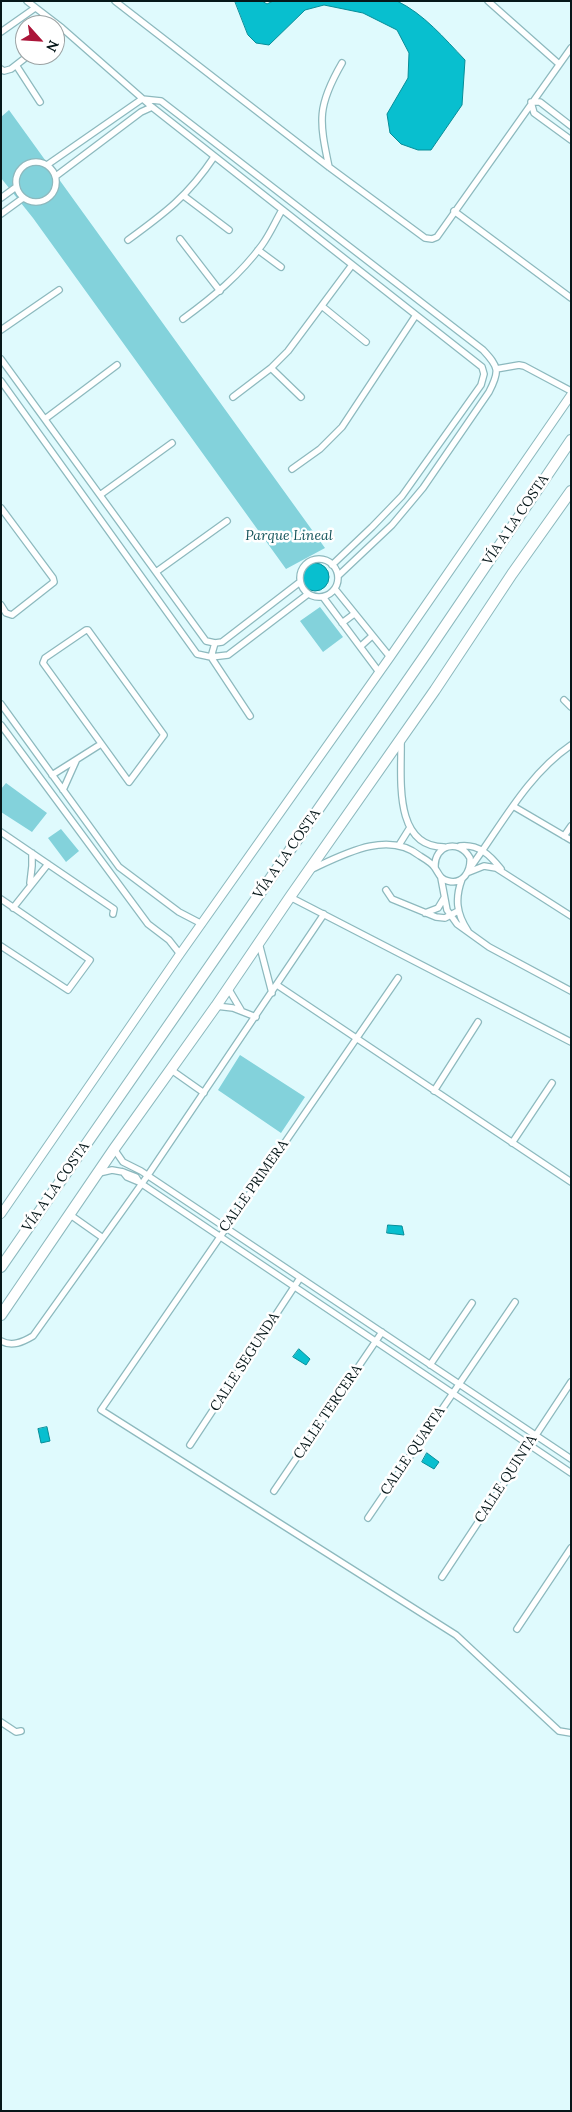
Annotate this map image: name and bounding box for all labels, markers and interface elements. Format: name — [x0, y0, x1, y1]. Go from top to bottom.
north arrow — [15, 15, 65, 65]
text: N — [42, 37, 63, 55]
street label: VÍA A LA COSTA — [479, 471, 553, 569]
park label: Parque Lineal — [245, 528, 333, 544]
street label: VÍA A LA COSTA — [250, 806, 324, 902]
street label: CALLE PRIMERA — [216, 1137, 292, 1235]
street label: VÍA A LA COSTA — [19, 1139, 93, 1235]
street label: CALLE SEGUNDA — [207, 1309, 283, 1415]
street label: CALLE TERCERA — [290, 1362, 366, 1462]
street label: CALLE QUARTA — [377, 1404, 449, 1498]
street label: CALLE QUINTA — [471, 1432, 541, 1526]

